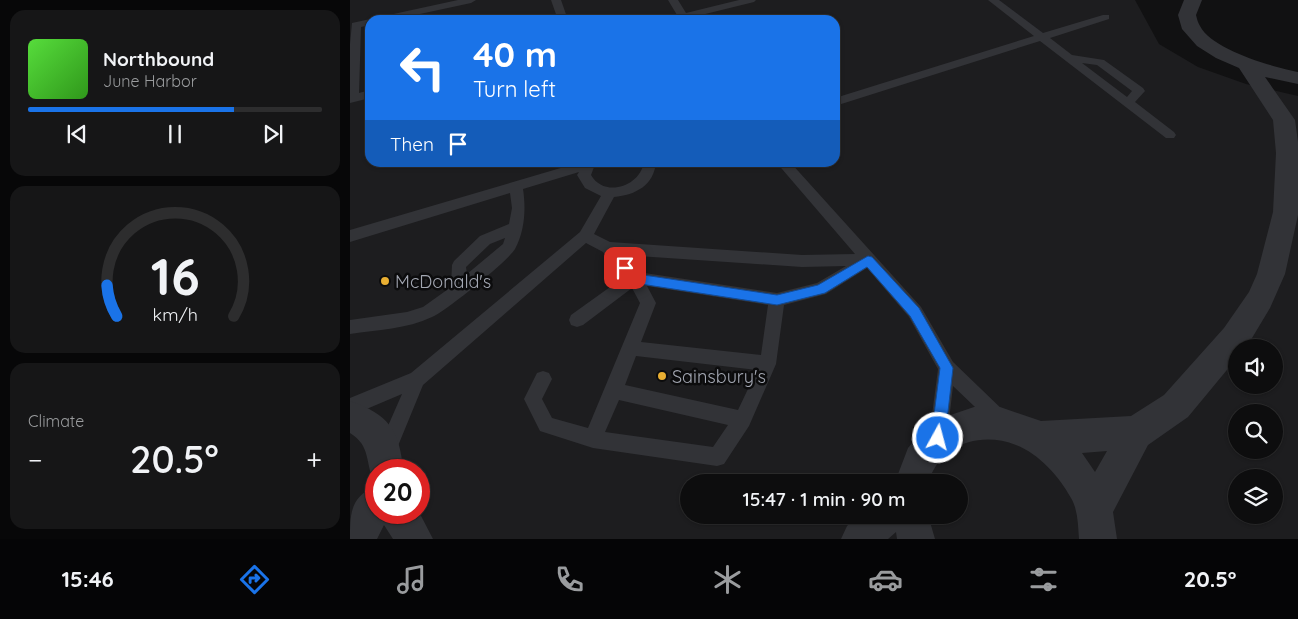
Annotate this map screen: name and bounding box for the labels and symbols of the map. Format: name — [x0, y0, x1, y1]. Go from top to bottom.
pin — [604, 247, 646, 289]
place label: McDonald's — [395, 270, 491, 293]
marker: McDonald's — [379, 275, 391, 287]
place label: Sainsbury's — [672, 365, 766, 388]
marker: Sainsbury's — [656, 370, 668, 382]
position arrow — [911, 411, 963, 463]
speed limit sign: 20 — [365, 459, 430, 524]

